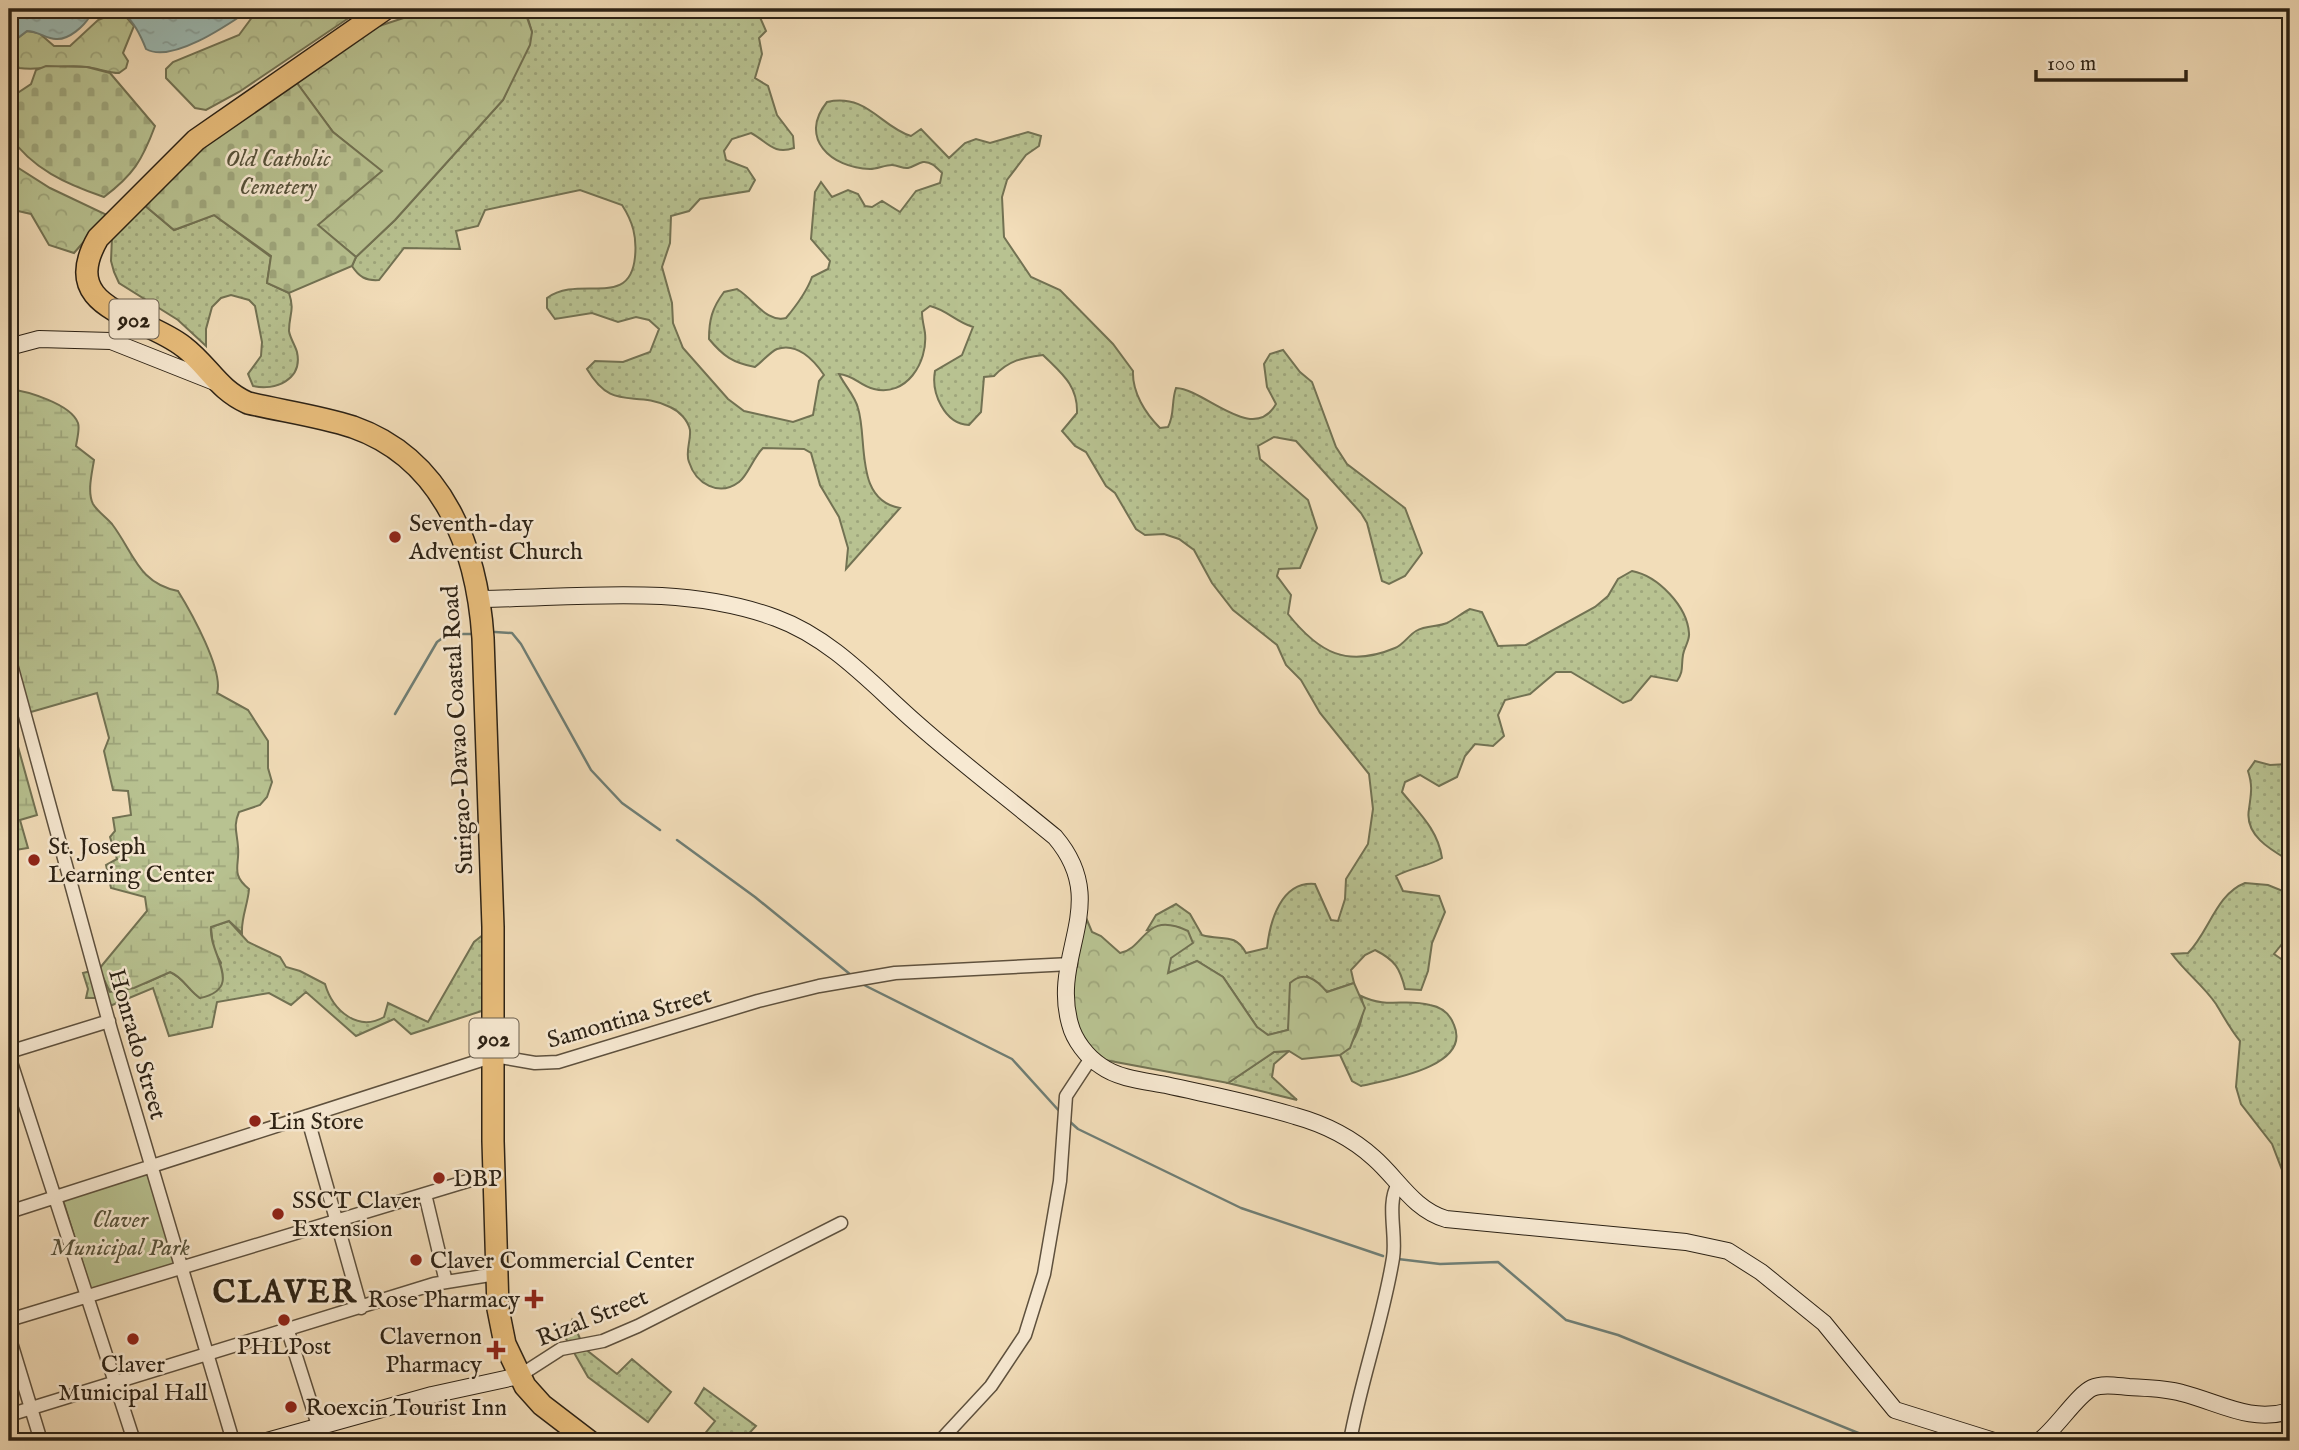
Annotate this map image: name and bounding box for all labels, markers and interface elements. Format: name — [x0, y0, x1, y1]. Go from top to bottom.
scale bar — [2036, 38, 2187, 82]
text: 100 m — [2047, 51, 2096, 78]
park label: Old Catholic Cemetery — [225, 144, 331, 203]
road number: 902 — [110, 300, 158, 338]
place label: Seventh-day Adventist Church — [408, 509, 583, 568]
marker: Seventh-day Adventist Church — [387, 529, 403, 545]
street label: Surigao-Davao Coastal Road — [435, 584, 482, 875]
place label: St. Joseph Learning Center — [48, 832, 215, 891]
marker: St. Joseph Learning Center — [26, 852, 42, 868]
street label: Honrado Street — [100, 965, 173, 1123]
street label: Samontina Street — [544, 980, 715, 1057]
road number: 902 — [470, 1018, 518, 1058]
place label: Lin Store — [269, 1107, 364, 1138]
marker: Lin Store — [247, 1113, 263, 1129]
place label: DBP — [453, 1164, 502, 1195]
marker: DBP — [431, 1170, 447, 1186]
place label: SSCT Claver Extension — [292, 1186, 421, 1245]
park label: Claver Municipal Park — [50, 1205, 190, 1264]
marker: SSCT Claver Extension — [270, 1206, 286, 1222]
place label: Claver Commercial Center — [430, 1246, 694, 1277]
marker: Claver Commercial Center — [408, 1252, 424, 1268]
district label: CLAVER — [212, 1273, 358, 1314]
street label: Rizal Street — [532, 1282, 653, 1355]
place label: Rose Pharmacy — [367, 1285, 520, 1316]
marker: Rose Pharmacy — [526, 1291, 542, 1307]
marker: PHLPost — [276, 1312, 292, 1328]
place label: Clavernon Pharmacy — [379, 1322, 482, 1381]
marker: Claver Municipal Hall — [125, 1331, 141, 1347]
place label: PHLPost — [237, 1332, 331, 1363]
marker: Clavernon Pharmacy — [488, 1342, 504, 1358]
place label: Claver Municipal Hall — [58, 1350, 208, 1409]
place label: Roexcin Tourist Inn — [305, 1393, 507, 1424]
marker: Roexcin Tourist Inn — [283, 1399, 299, 1415]

